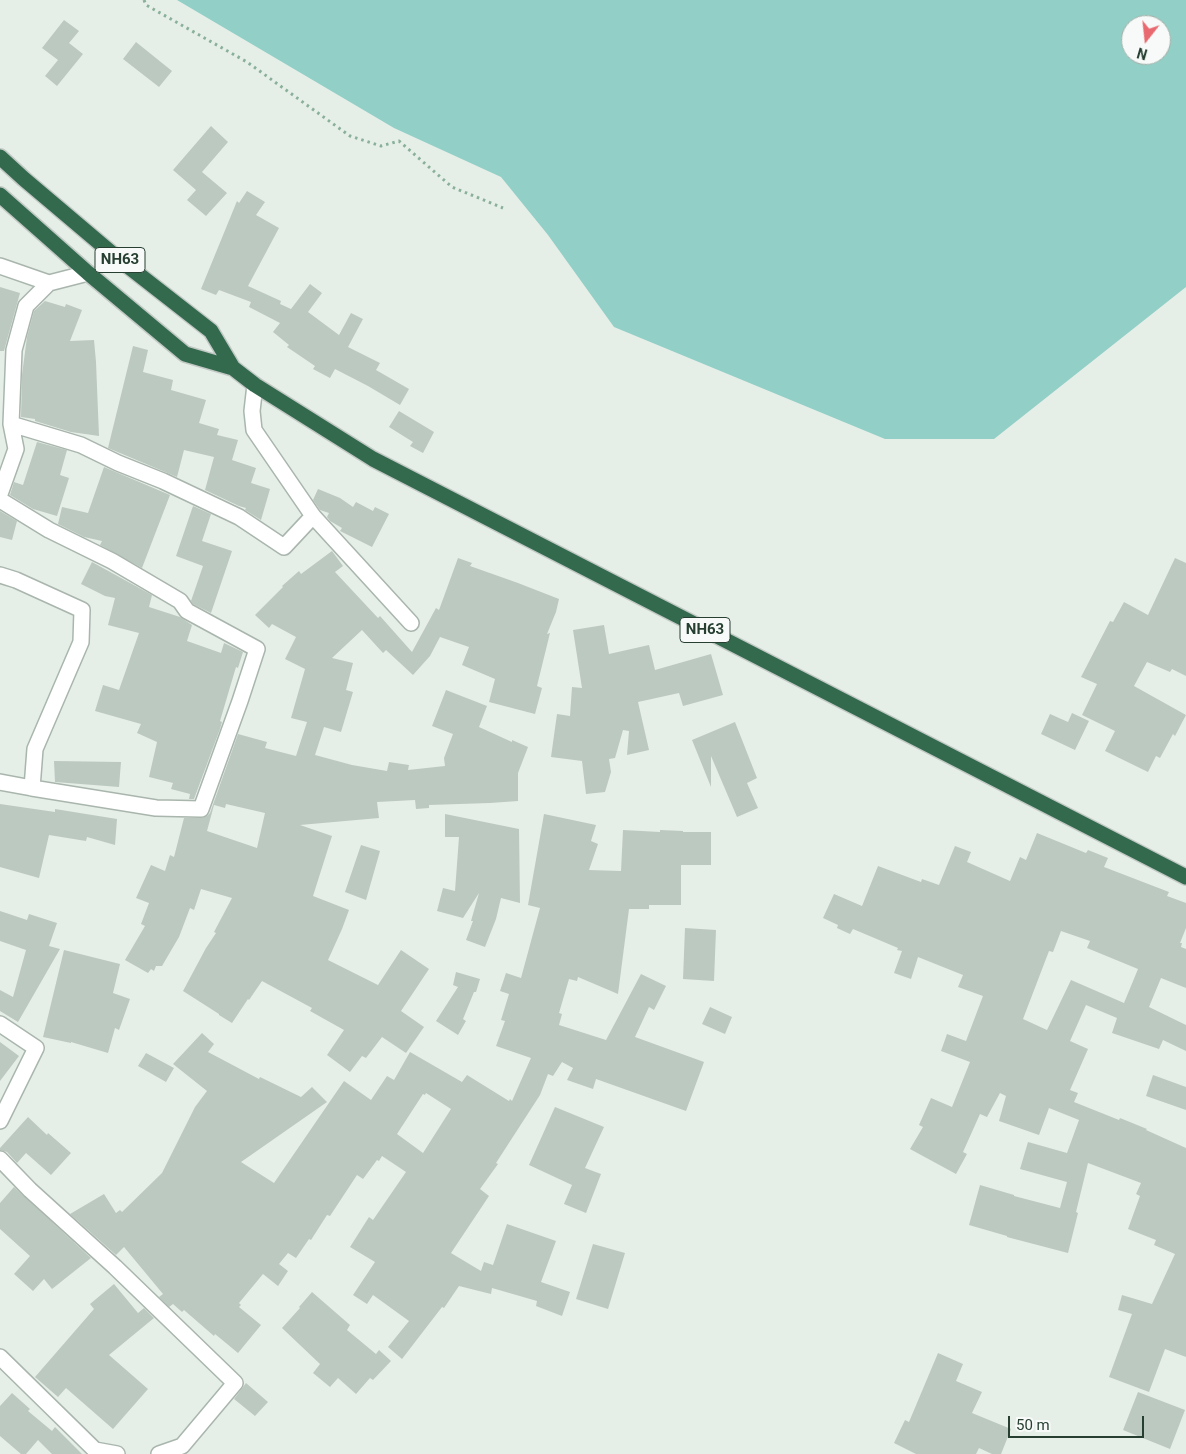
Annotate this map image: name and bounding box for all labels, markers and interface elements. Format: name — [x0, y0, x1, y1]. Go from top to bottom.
north arrow — [1121, 15, 1171, 65]
text: N — [1135, 44, 1149, 63]
road number: NH63 — [95, 248, 145, 272]
road number: NH63 — [680, 618, 730, 642]
scale bar — [1011, 1406, 1147, 1438]
text: 50 m — [1016, 1416, 1050, 1434]

